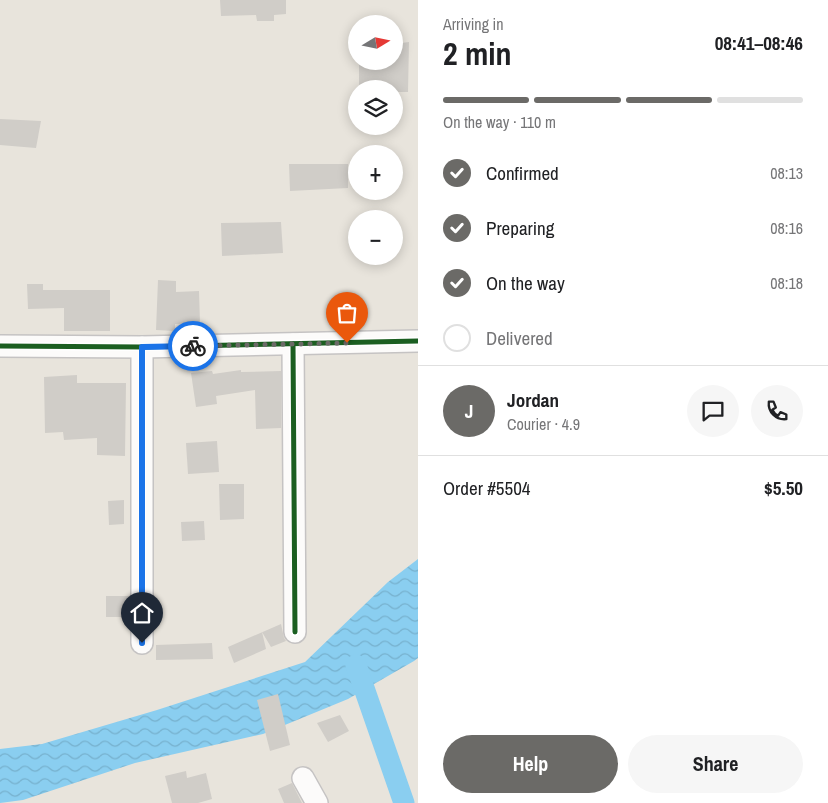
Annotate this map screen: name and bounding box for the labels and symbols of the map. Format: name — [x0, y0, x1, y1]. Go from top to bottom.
north arrow — [348, 15, 402, 70]
pin — [326, 292, 368, 343]
courier — [168, 321, 218, 371]
pin — [121, 592, 163, 643]

